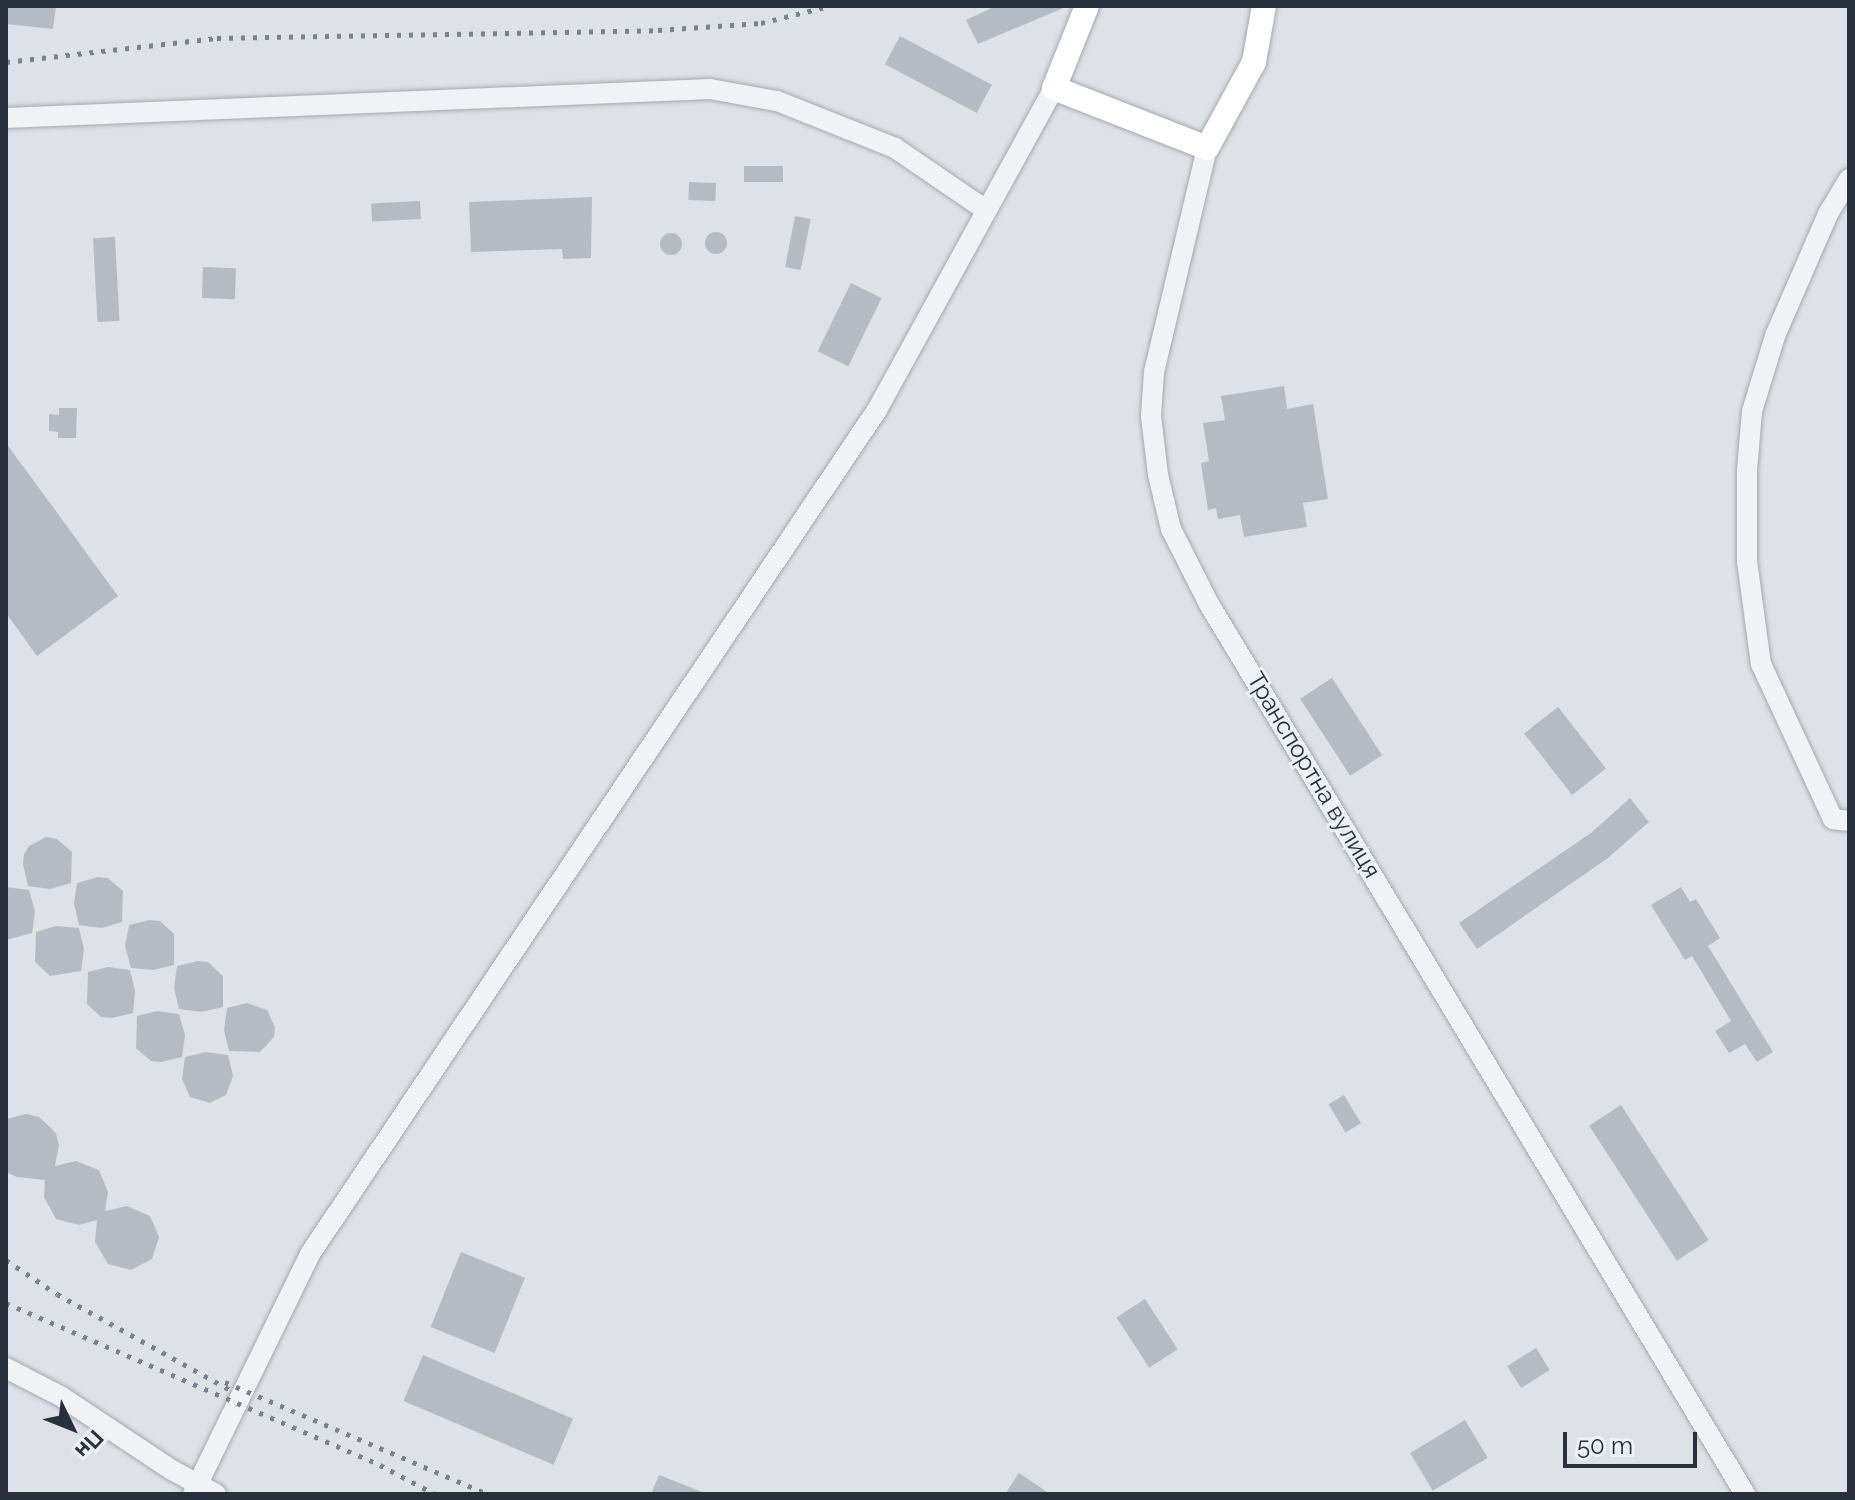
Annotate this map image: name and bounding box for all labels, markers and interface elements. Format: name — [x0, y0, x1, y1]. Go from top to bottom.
street label: Транспортна вулиця — [1241, 667, 1387, 883]
north arrow — [32, 1388, 112, 1468]
scale bar — [1567, 1416, 1701, 1466]
text: Пн — [70, 1425, 109, 1464]
text: 50 m — [1577, 1431, 1633, 1460]

